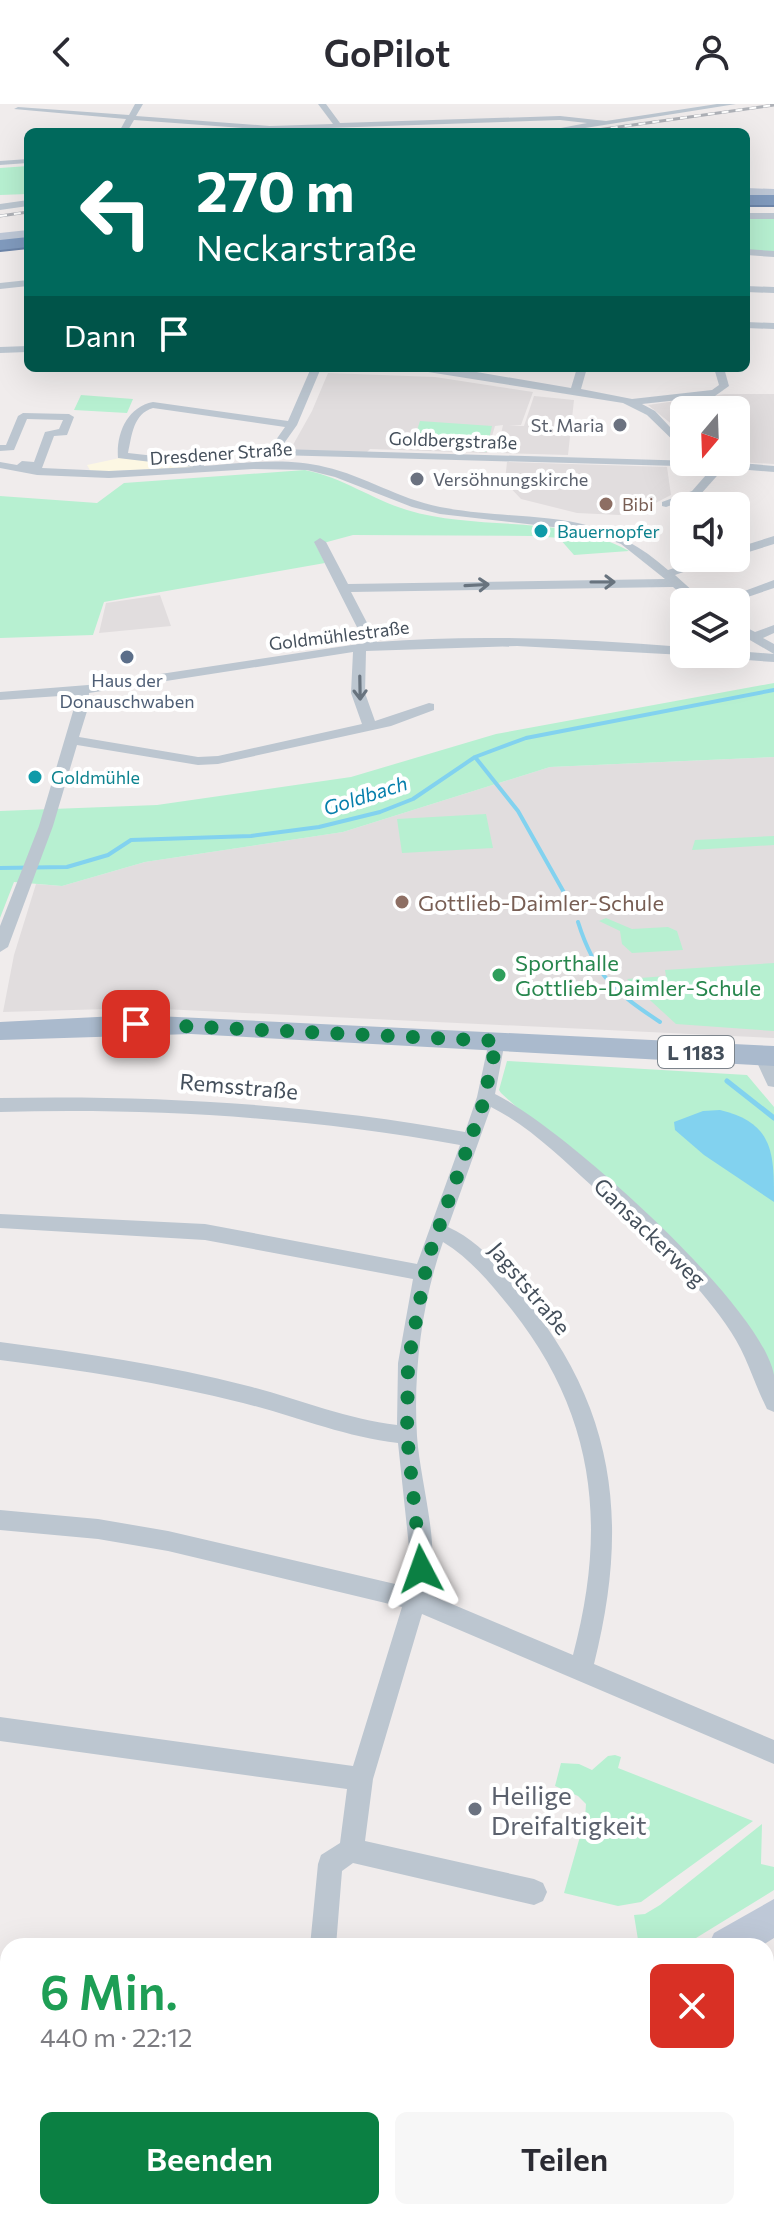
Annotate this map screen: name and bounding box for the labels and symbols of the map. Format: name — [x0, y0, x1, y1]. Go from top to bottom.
north arrow — [670, 396, 750, 476]
place label: St. Maria — [531, 414, 604, 436]
marker: St. Maria — [611, 416, 629, 434]
street label: Goldbergstraße — [388, 427, 518, 453]
street label: Dresdener Straße — [149, 437, 293, 469]
place label: Versöhnungskirche — [433, 468, 588, 490]
marker: Versöhnungskirche — [408, 470, 426, 488]
place label: Bibi — [622, 493, 654, 515]
marker: Bibi — [597, 495, 615, 513]
place label: Bauernopfer — [557, 520, 660, 542]
marker: Bauernopfer — [532, 522, 550, 540]
one-way arrow — [589, 574, 616, 590]
one-way arrow — [463, 578, 490, 593]
street label: Goldmühlestraße — [267, 615, 411, 655]
marker: Haus der Donauschwaben — [118, 648, 136, 666]
place label: Haus der Donauschwaben — [59, 669, 195, 712]
one-way arrow — [352, 674, 367, 701]
place label: Goldmühle — [51, 766, 140, 788]
marker: Goldmühle — [26, 768, 44, 786]
water label: Goldbach — [320, 770, 410, 820]
place label: Gottlieb-Daimler-Schule — [418, 889, 664, 916]
marker: Gottlieb-Daimler-Schule — [393, 893, 411, 911]
place label: Sporthalle Gottlieb-Daimler-Schule — [515, 949, 761, 1001]
marker: Sporthalle Gottlieb-Daimler-Schule — [490, 966, 508, 984]
pin — [102, 990, 170, 1058]
road number: L 1183 — [658, 1036, 734, 1068]
street label: Remsstraße — [179, 1067, 299, 1105]
street label: Gansackerweg — [588, 1172, 712, 1292]
street label: Jagststraße — [483, 1236, 577, 1340]
position arrow — [379, 1527, 463, 1611]
place label: Heilige Dreifaltigkeit — [491, 1779, 647, 1840]
marker: Heilige Dreifaltigkeit — [466, 1800, 484, 1818]

